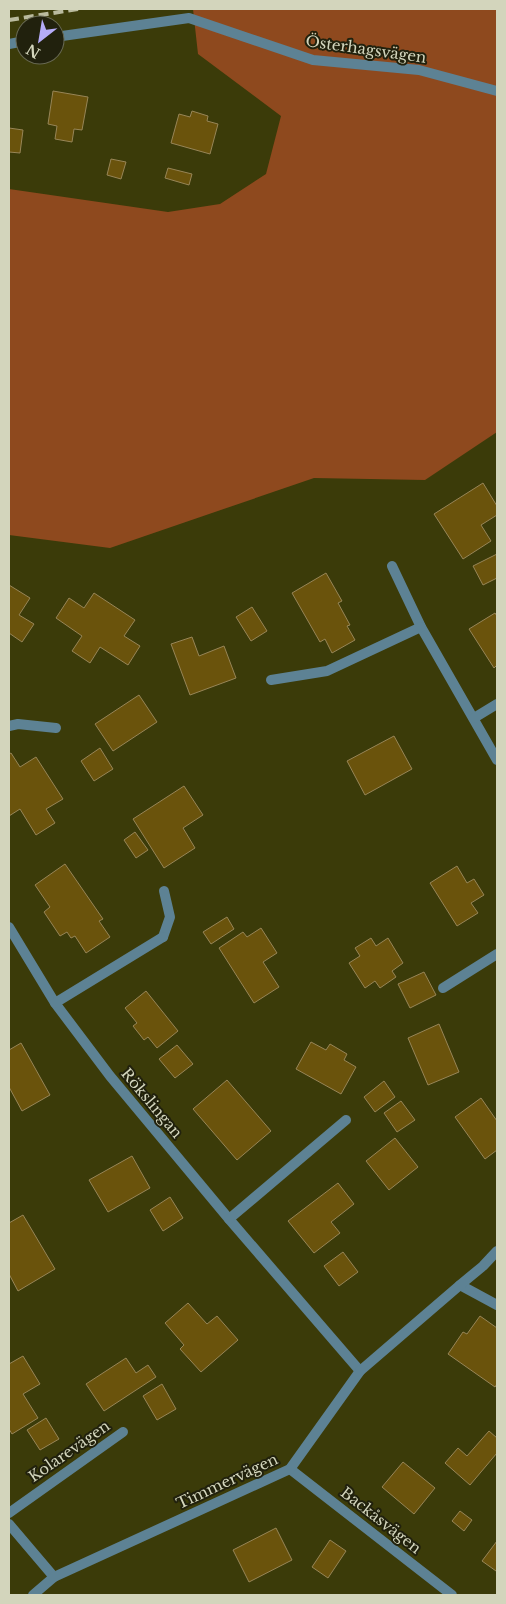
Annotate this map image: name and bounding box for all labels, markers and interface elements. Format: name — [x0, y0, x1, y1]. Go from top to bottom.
north arrow — [15, 15, 65, 65]
street label: Österhagsvägen — [304, 31, 428, 67]
text: N — [23, 40, 44, 62]
street label: Rökslingan — [117, 1064, 187, 1142]
street label: Kolarevägen — [25, 1416, 113, 1486]
street label: Timmervägen — [173, 1449, 281, 1513]
street label: Backåsvägen — [337, 1483, 425, 1557]

